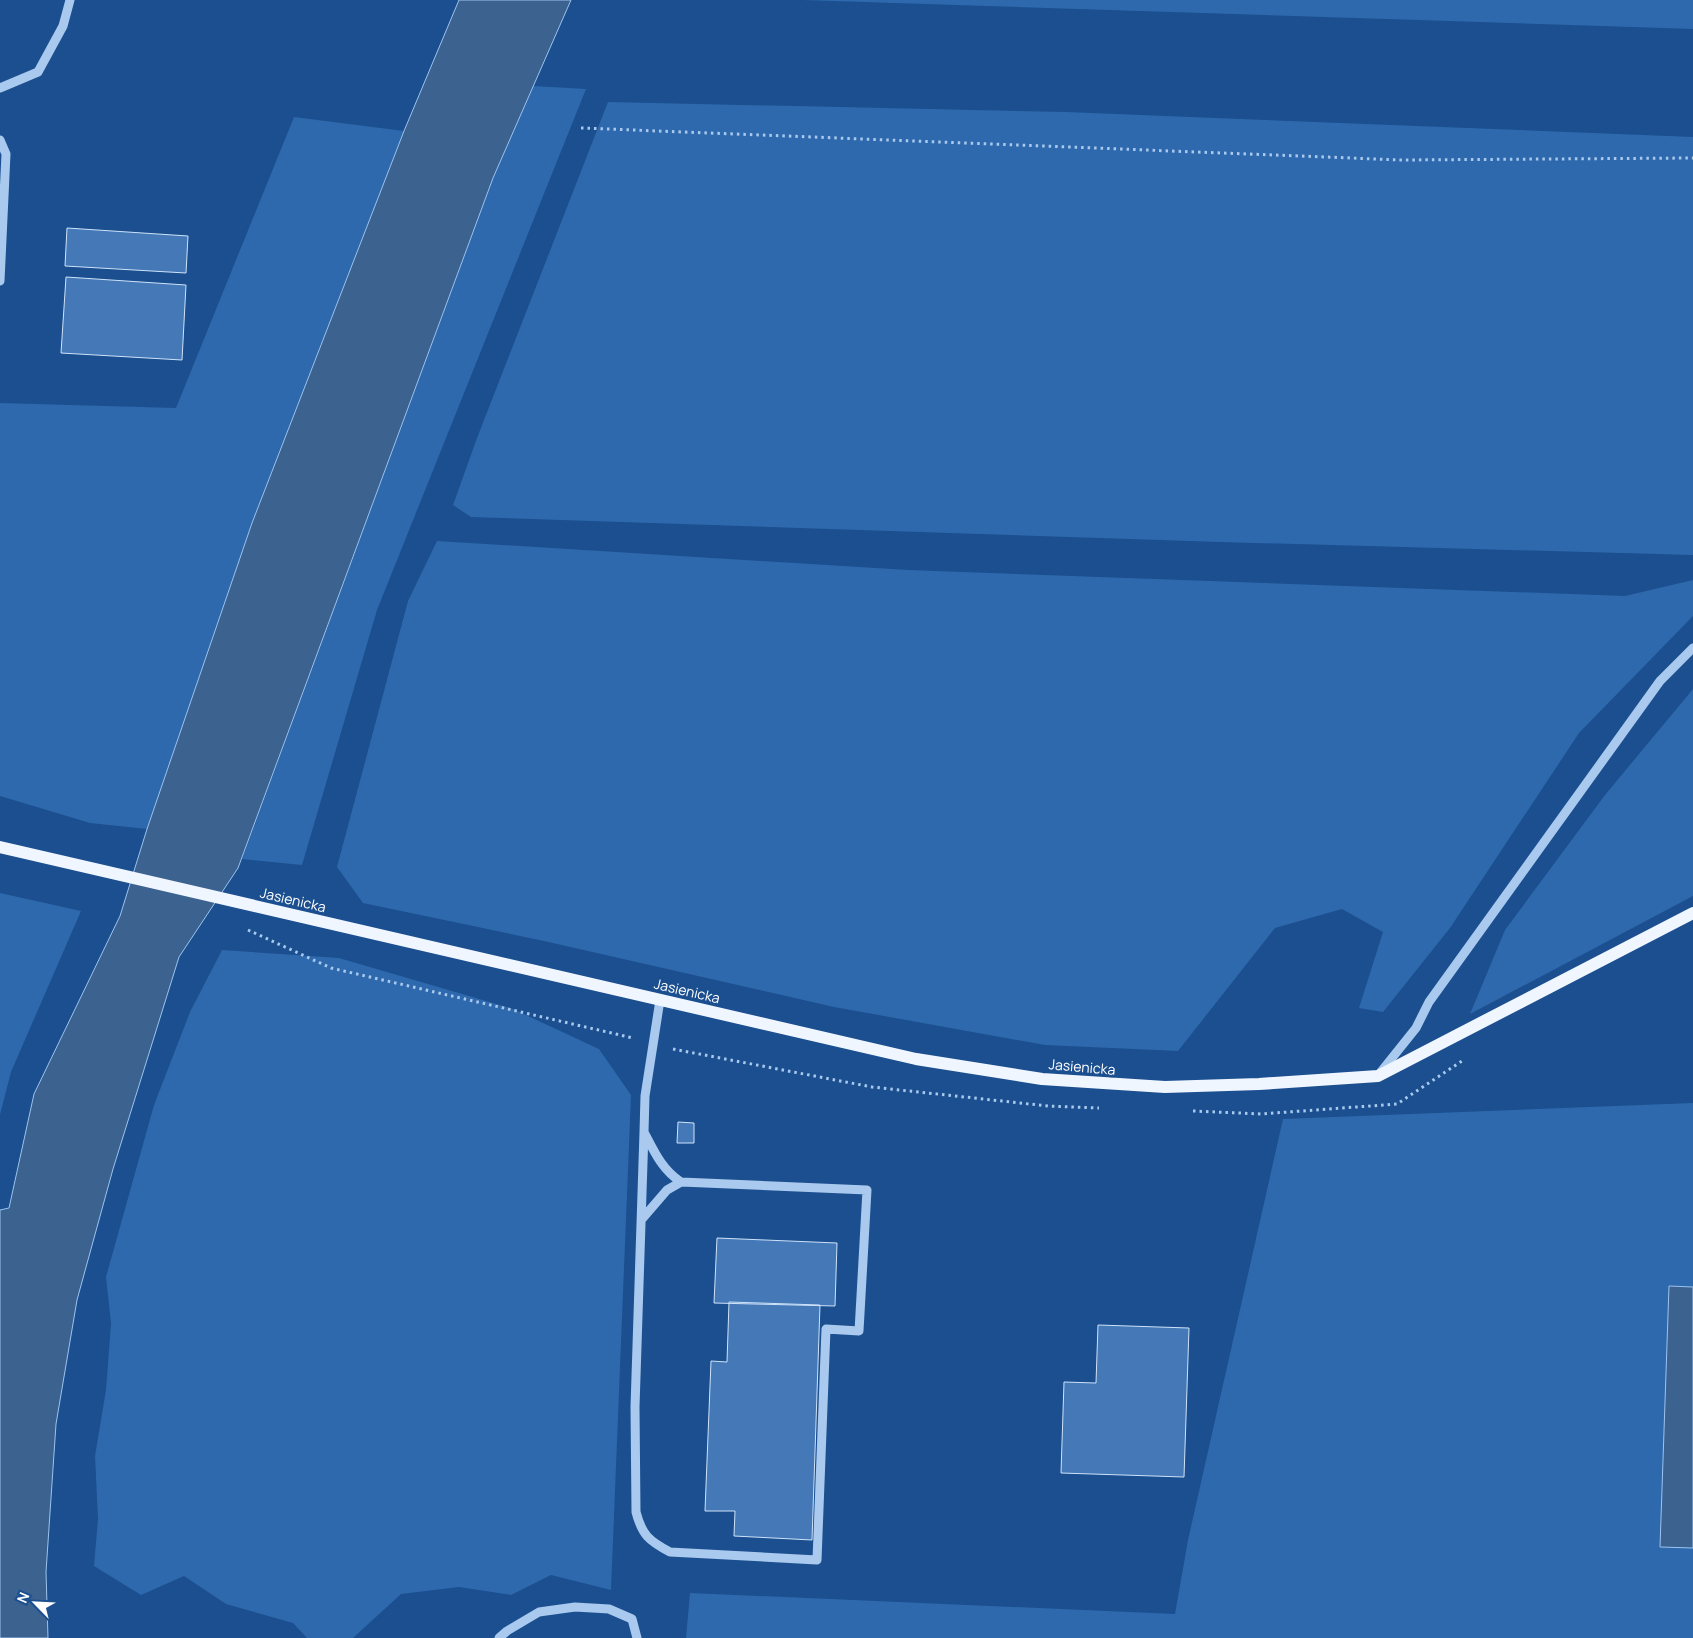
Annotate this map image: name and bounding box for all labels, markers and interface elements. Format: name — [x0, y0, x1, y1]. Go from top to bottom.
street label: Jasienicka — [258, 883, 328, 916]
street label: Jasienicka — [652, 974, 722, 1007]
street label: Jasienicka — [1048, 1054, 1116, 1079]
north arrow — [10, 1578, 60, 1628]
text: N — [12, 1589, 33, 1606]

